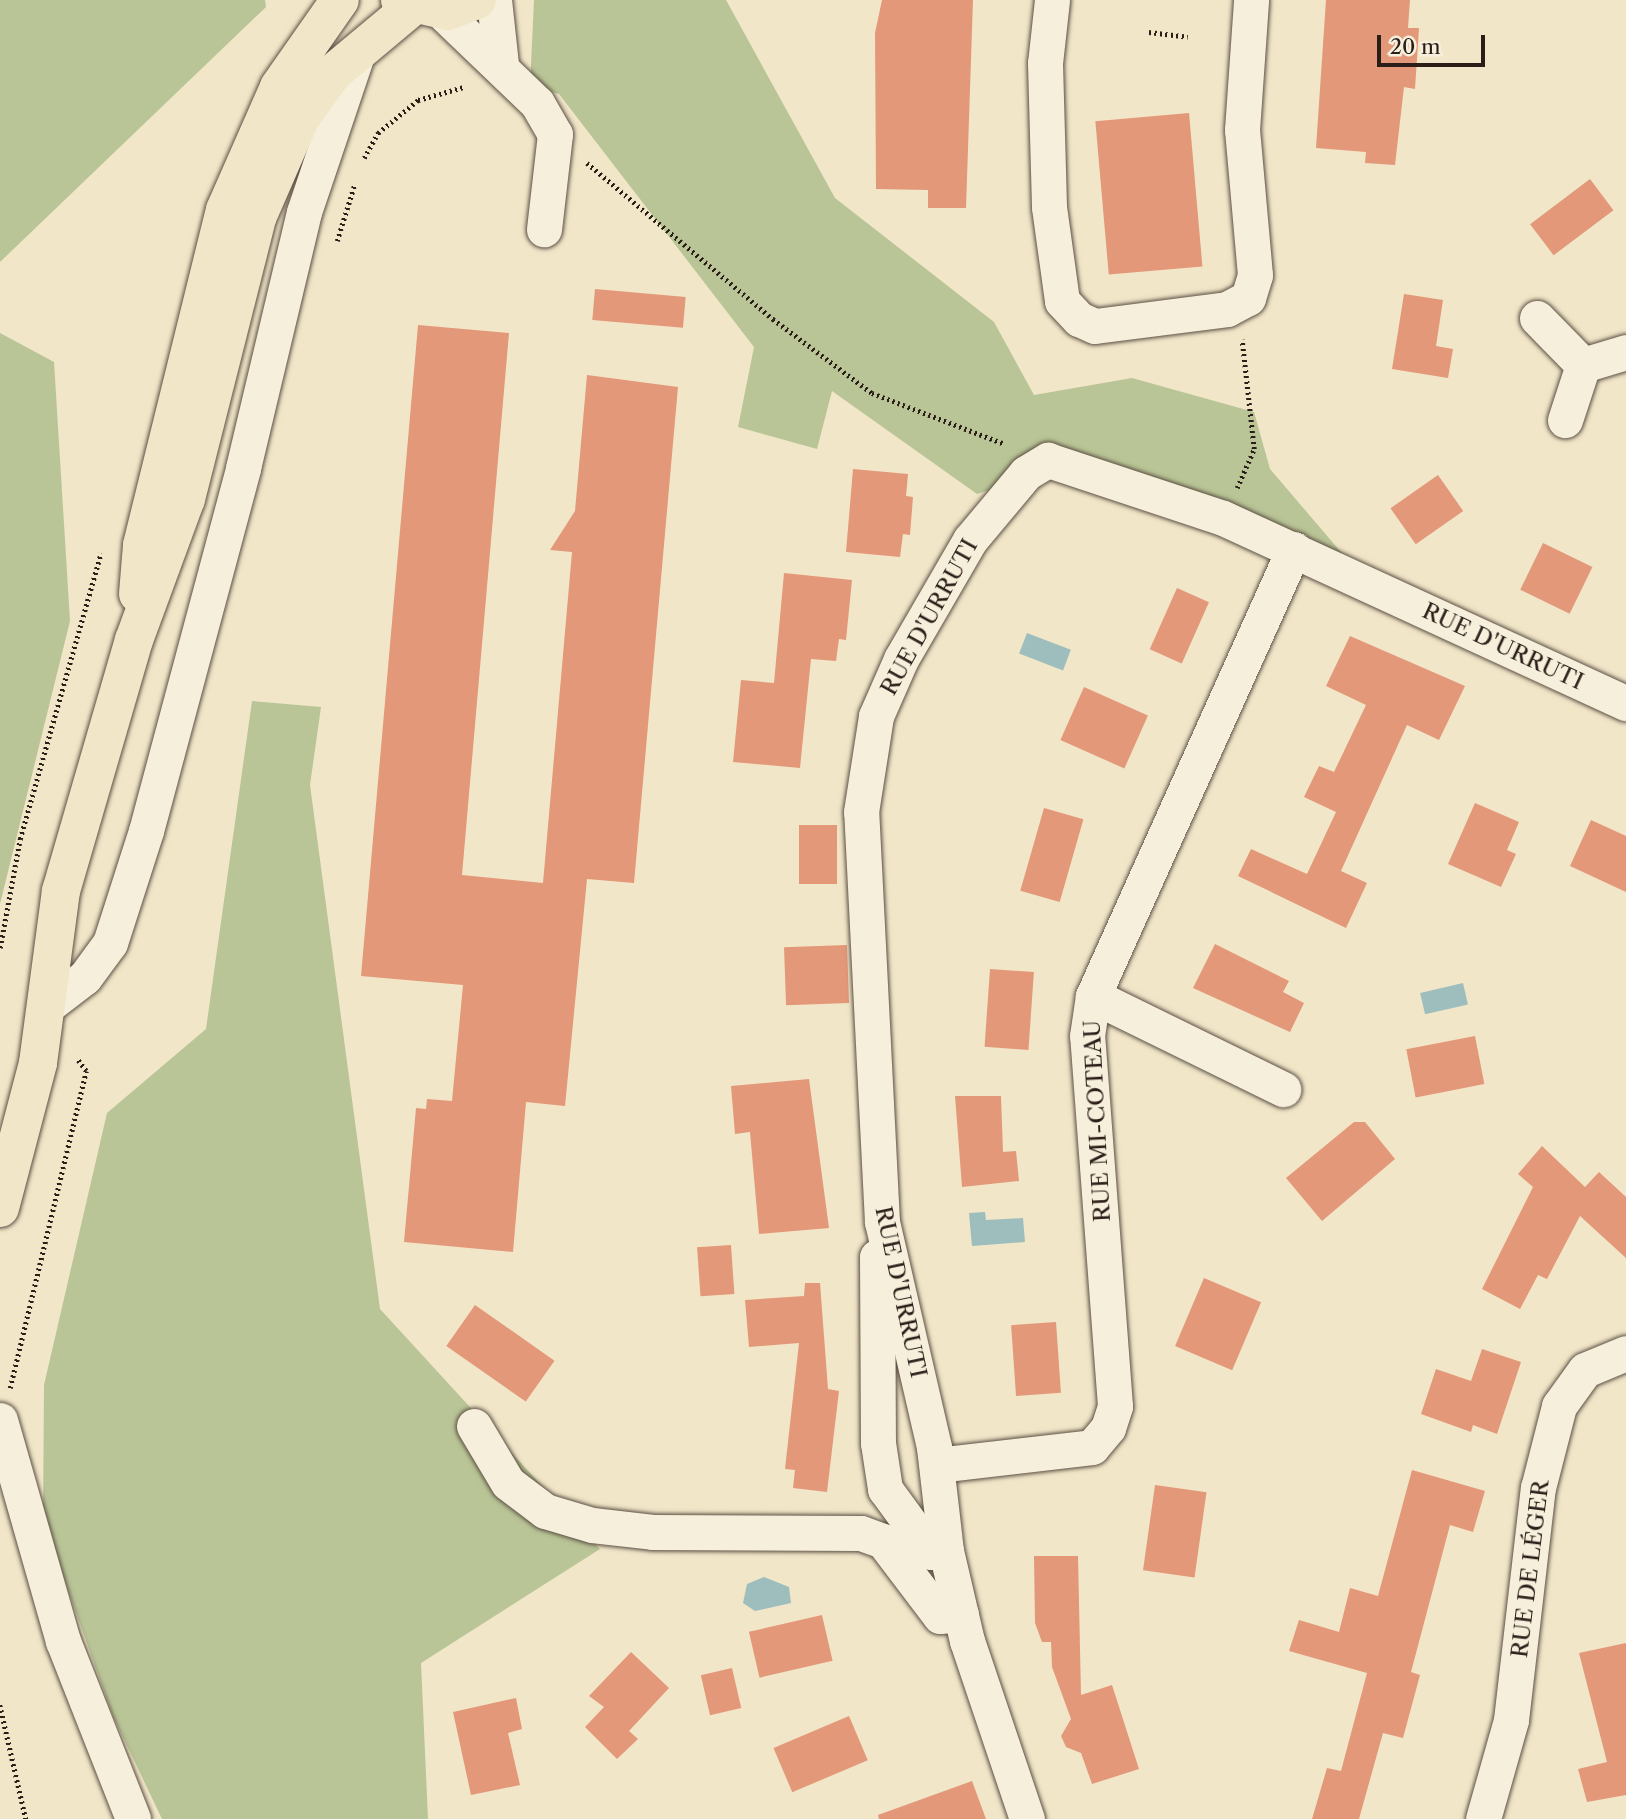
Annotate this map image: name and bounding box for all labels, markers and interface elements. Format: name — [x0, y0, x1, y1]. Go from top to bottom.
scale bar — [1381, 21, 1490, 65]
text: 20 m — [1390, 34, 1441, 59]
street label: RUE D'URRUTI — [875, 534, 983, 700]
street label: RUE D'URRUTI — [1418, 597, 1588, 695]
street label: RUE MI-COTEAU — [1078, 1019, 1116, 1223]
street label: RUE D'URRUTI — [869, 1204, 933, 1380]
street label: RUE DE LÉGER — [1505, 1479, 1555, 1659]

